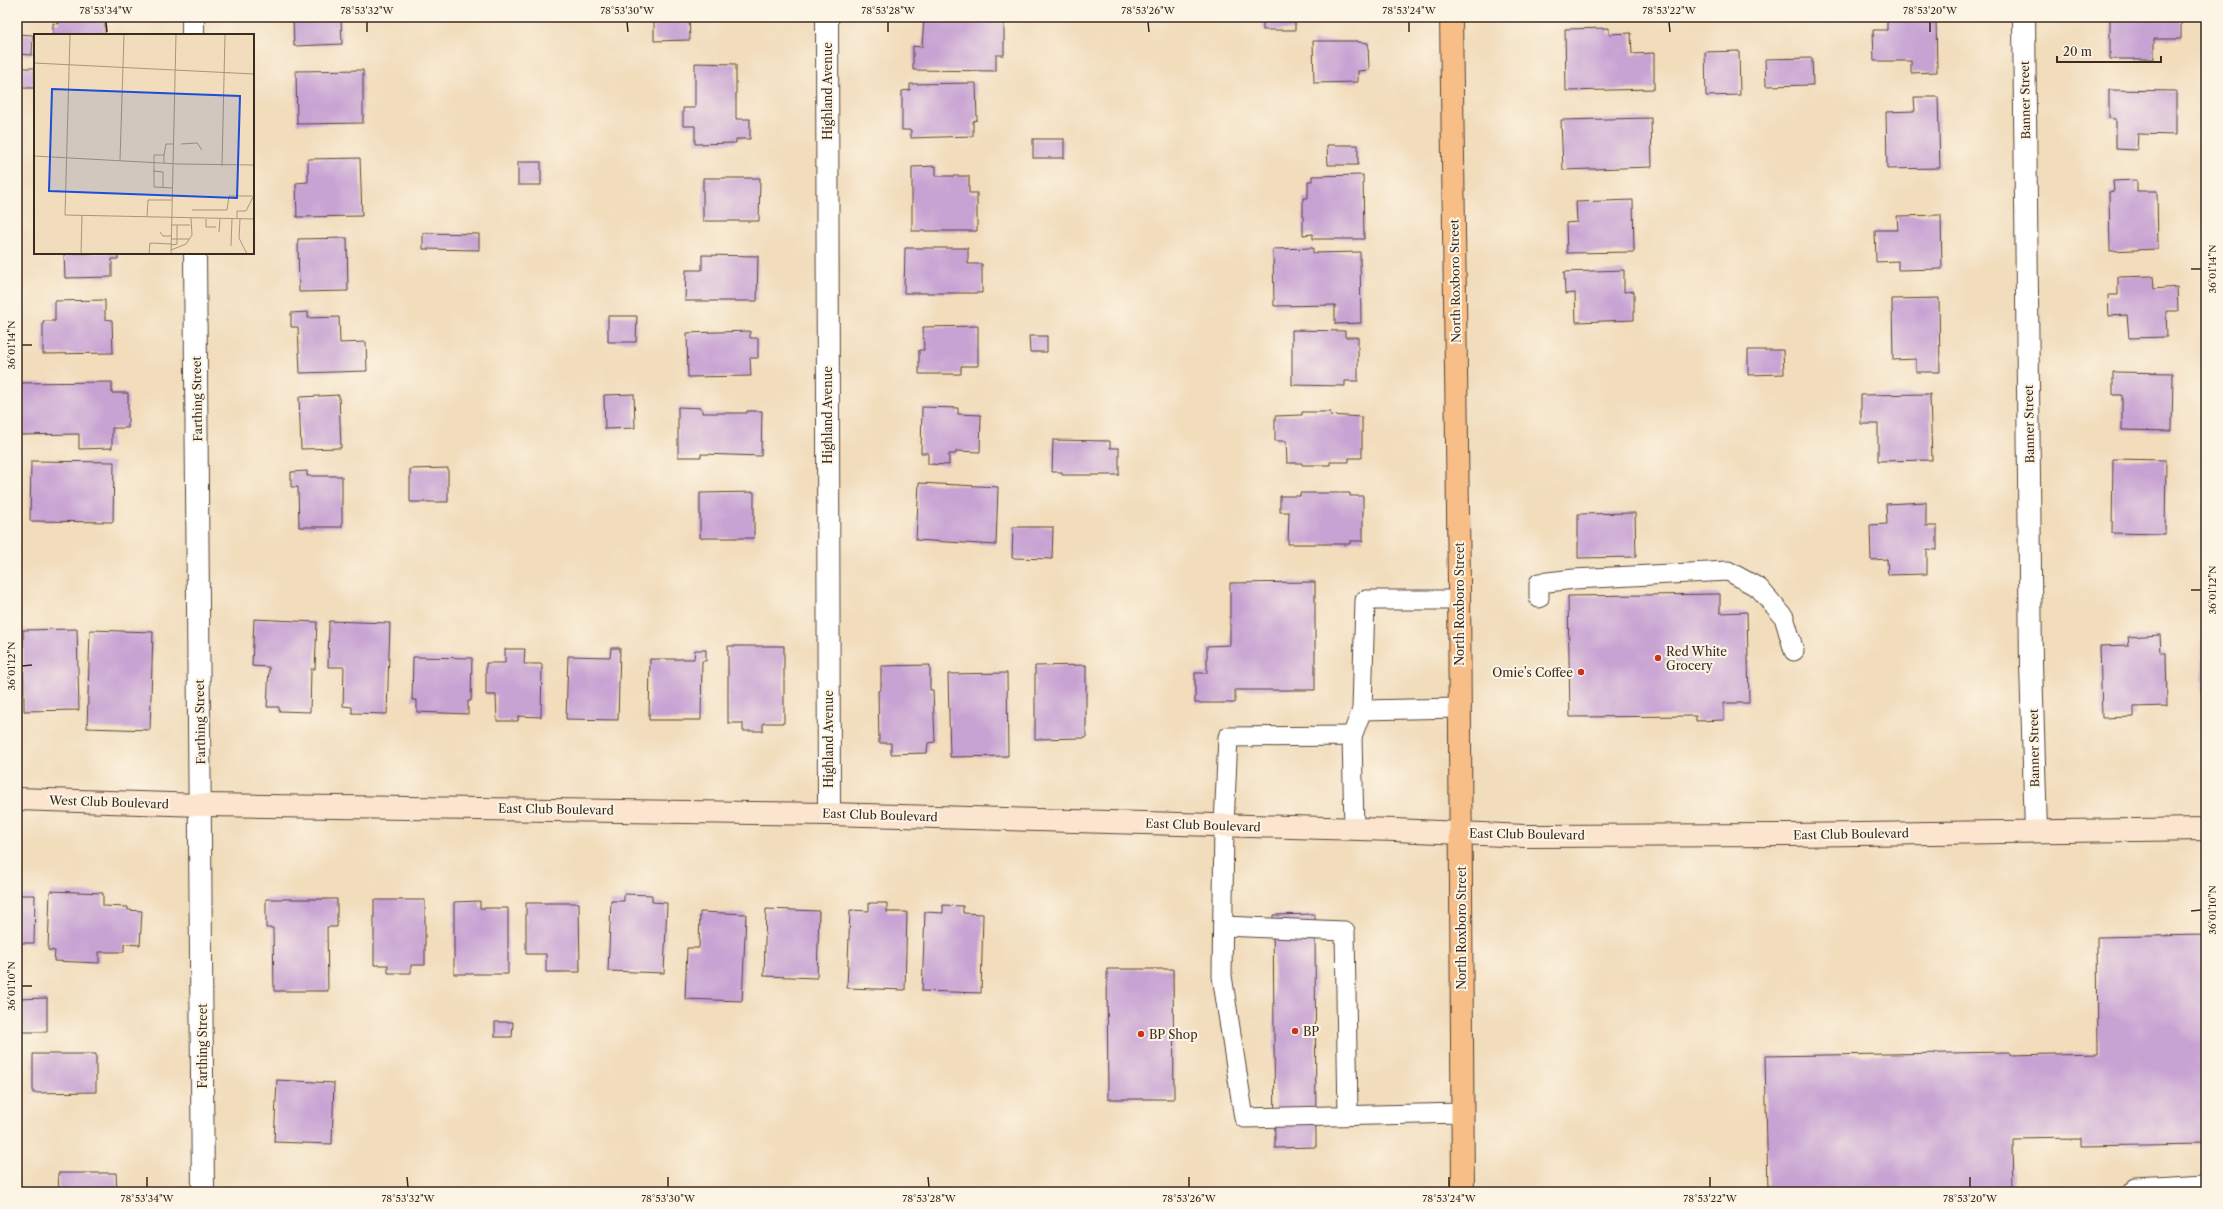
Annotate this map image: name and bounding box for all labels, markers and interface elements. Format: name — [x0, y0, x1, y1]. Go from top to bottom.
text: 78°53'34"W — [79, 4, 134, 17]
text: 78°53'32"W — [340, 4, 395, 17]
text: 78°53'30"W — [600, 4, 655, 17]
text: 78°53'28"W — [861, 4, 916, 17]
text: 78°53'26"W — [1121, 4, 1176, 17]
text: 78°53'24"W — [1382, 4, 1437, 17]
text: 78°53'22"W — [1642, 4, 1697, 17]
text: 78°53'20"W — [1903, 4, 1958, 17]
inset map — [34, 34, 254, 254]
scale bar — [2057, 38, 2161, 64]
street label: Highland Avenue — [820, 42, 835, 140]
text: 20 m — [2063, 44, 2092, 59]
street label: Banner Street — [2017, 60, 2033, 139]
street label: North Roxboro Street — [1446, 218, 1464, 343]
text: 36°01'14"N — [2206, 245, 2219, 293]
text: 36°01'14"N — [5, 321, 18, 369]
street label: Farthing Street — [189, 356, 205, 442]
street label: Highland Avenue — [820, 366, 835, 464]
street label: Banner Street — [2021, 384, 2037, 463]
street label: North Roxboro Street — [1452, 541, 1467, 666]
text: 36°01'12"N — [2206, 566, 2219, 615]
text: 36°01'12"N — [5, 642, 18, 691]
place label: Red White Grocery — [1666, 644, 1727, 673]
marker: Red White Grocery — [1653, 653, 1663, 663]
place label: Omie’s Coffee — [1492, 665, 1573, 680]
marker: Omie’s Coffee — [1576, 667, 1586, 677]
street label: Farthing Street — [192, 679, 208, 765]
street label: Highland Avenue — [821, 690, 836, 788]
street label: Banner Street — [2026, 708, 2042, 787]
street label: West Club Boulevard — [48, 792, 170, 812]
street label: East Club Boulevard — [498, 800, 615, 818]
street label: East Club Boulevard — [822, 805, 939, 825]
street label: East Club Boulevard — [1145, 815, 1262, 835]
street label: East Club Boulevard — [1469, 825, 1586, 843]
street label: East Club Boulevard — [1793, 825, 1910, 843]
street label: North Roxboro Street — [1454, 865, 1469, 990]
text: 36°01'10"N — [2206, 885, 2219, 935]
text: 36°01'10"N — [5, 961, 18, 1011]
street label: Farthing Street — [195, 1003, 210, 1089]
place label: BP — [1303, 1024, 1319, 1039]
marker: BP — [1290, 1026, 1300, 1036]
place label: BP Shop — [1149, 1027, 1198, 1042]
marker: BP Shop — [1136, 1029, 1146, 1039]
text: 78°53'34"W — [120, 1192, 175, 1205]
text: 78°53'32"W — [381, 1192, 436, 1205]
text: 78°53'30"W — [641, 1192, 696, 1205]
text: 78°53'28"W — [902, 1192, 957, 1205]
text: 78°53'26"W — [1162, 1192, 1217, 1205]
text: 78°53'24"W — [1422, 1192, 1477, 1205]
text: 78°53'22"W — [1683, 1192, 1738, 1205]
text: 78°53'20"W — [1943, 1192, 1998, 1205]

